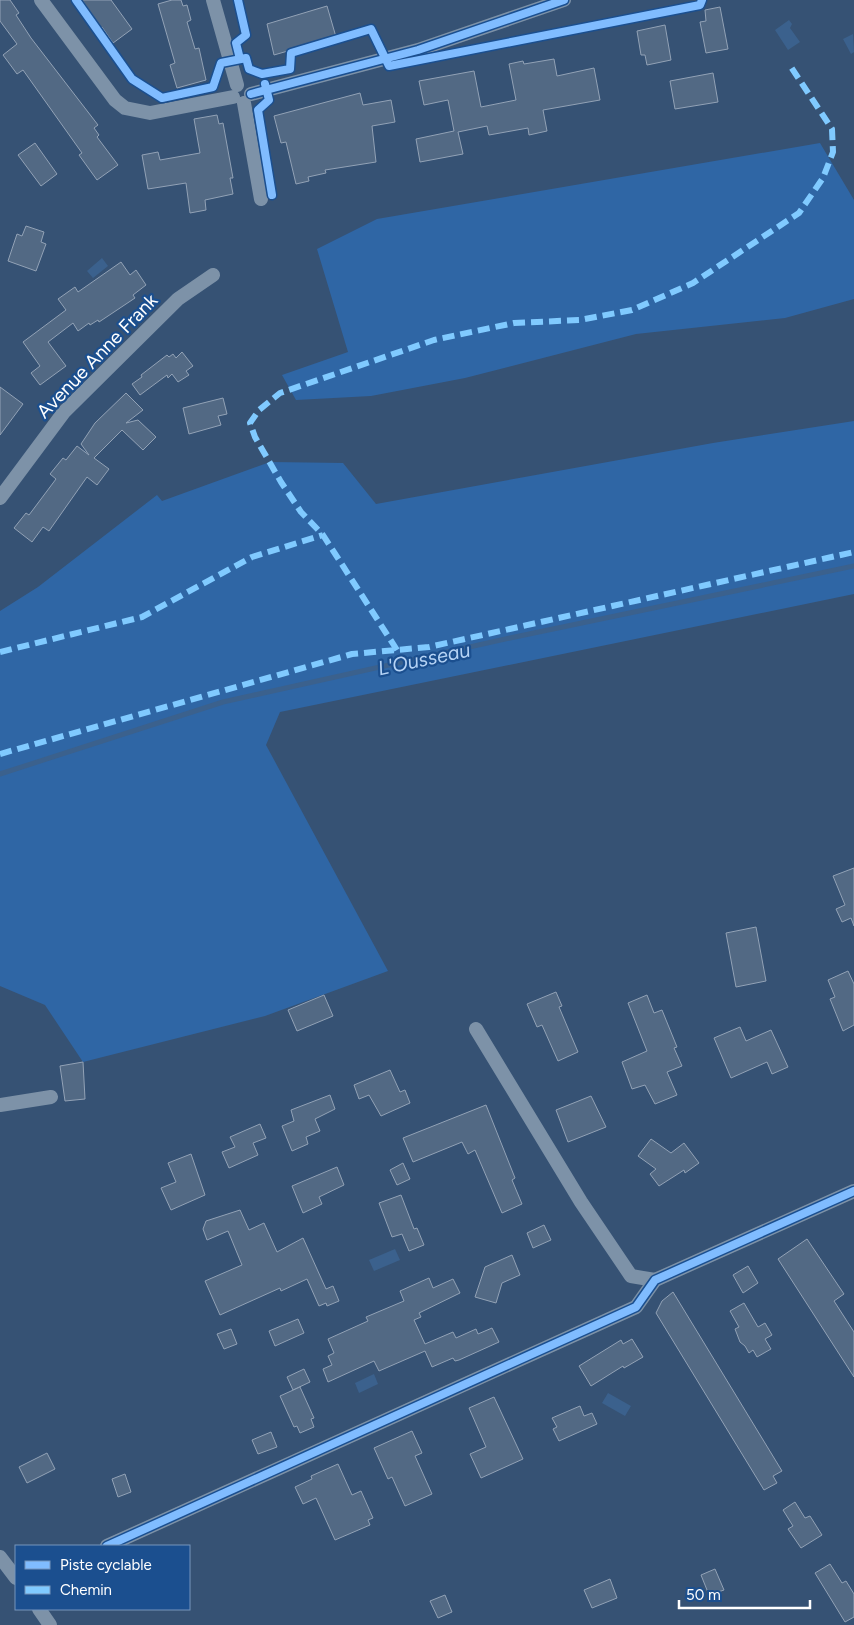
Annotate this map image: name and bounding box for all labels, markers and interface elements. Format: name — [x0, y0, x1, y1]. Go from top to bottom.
street label: Avenue Anne Frank — [32, 288, 163, 423]
water label: L'Ousseau — [376, 638, 472, 680]
legend — [15, 1545, 190, 1610]
text: Piste cyclable — [60, 1556, 152, 1574]
scale bar — [679, 1578, 810, 1610]
text: Chemin — [60, 1581, 112, 1599]
text: 50 m — [686, 1586, 721, 1604]

